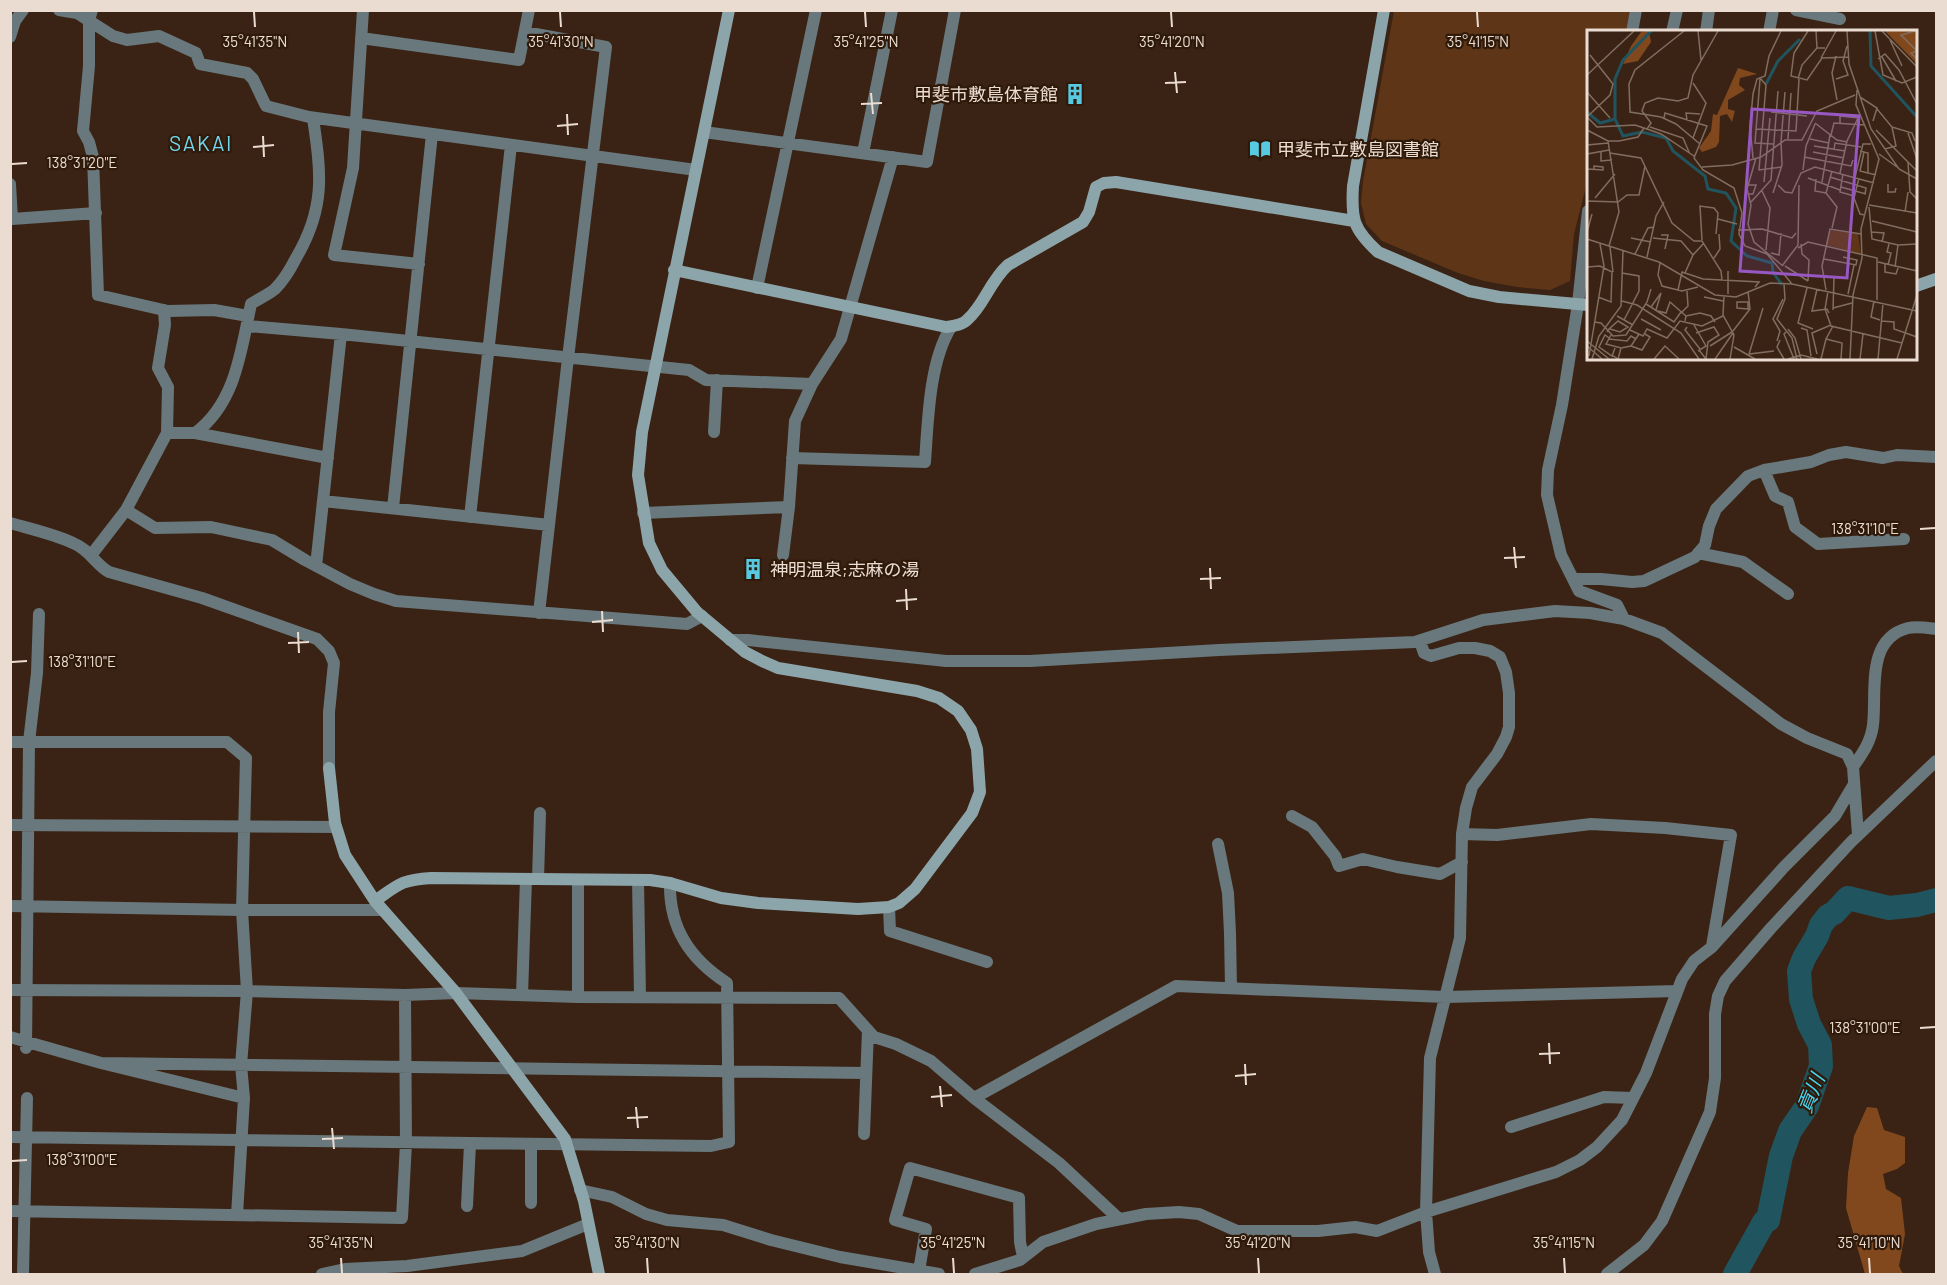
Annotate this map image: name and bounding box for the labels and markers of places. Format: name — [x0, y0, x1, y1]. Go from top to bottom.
building icon: 甲斐市敷島体育館 — [1063, 82, 1087, 106]
place label: 甲斐市敷島体育館 — [914, 83, 1058, 105]
library icon: 甲斐市立敷島図書館 — [1248, 137, 1272, 161]
place label: 甲斐市立敷島図書館 — [1277, 138, 1439, 160]
building icon: 神明温泉;志麻の湯 — [741, 557, 765, 581]
place label: 神明温泉;志麻の湯 — [770, 558, 920, 580]

